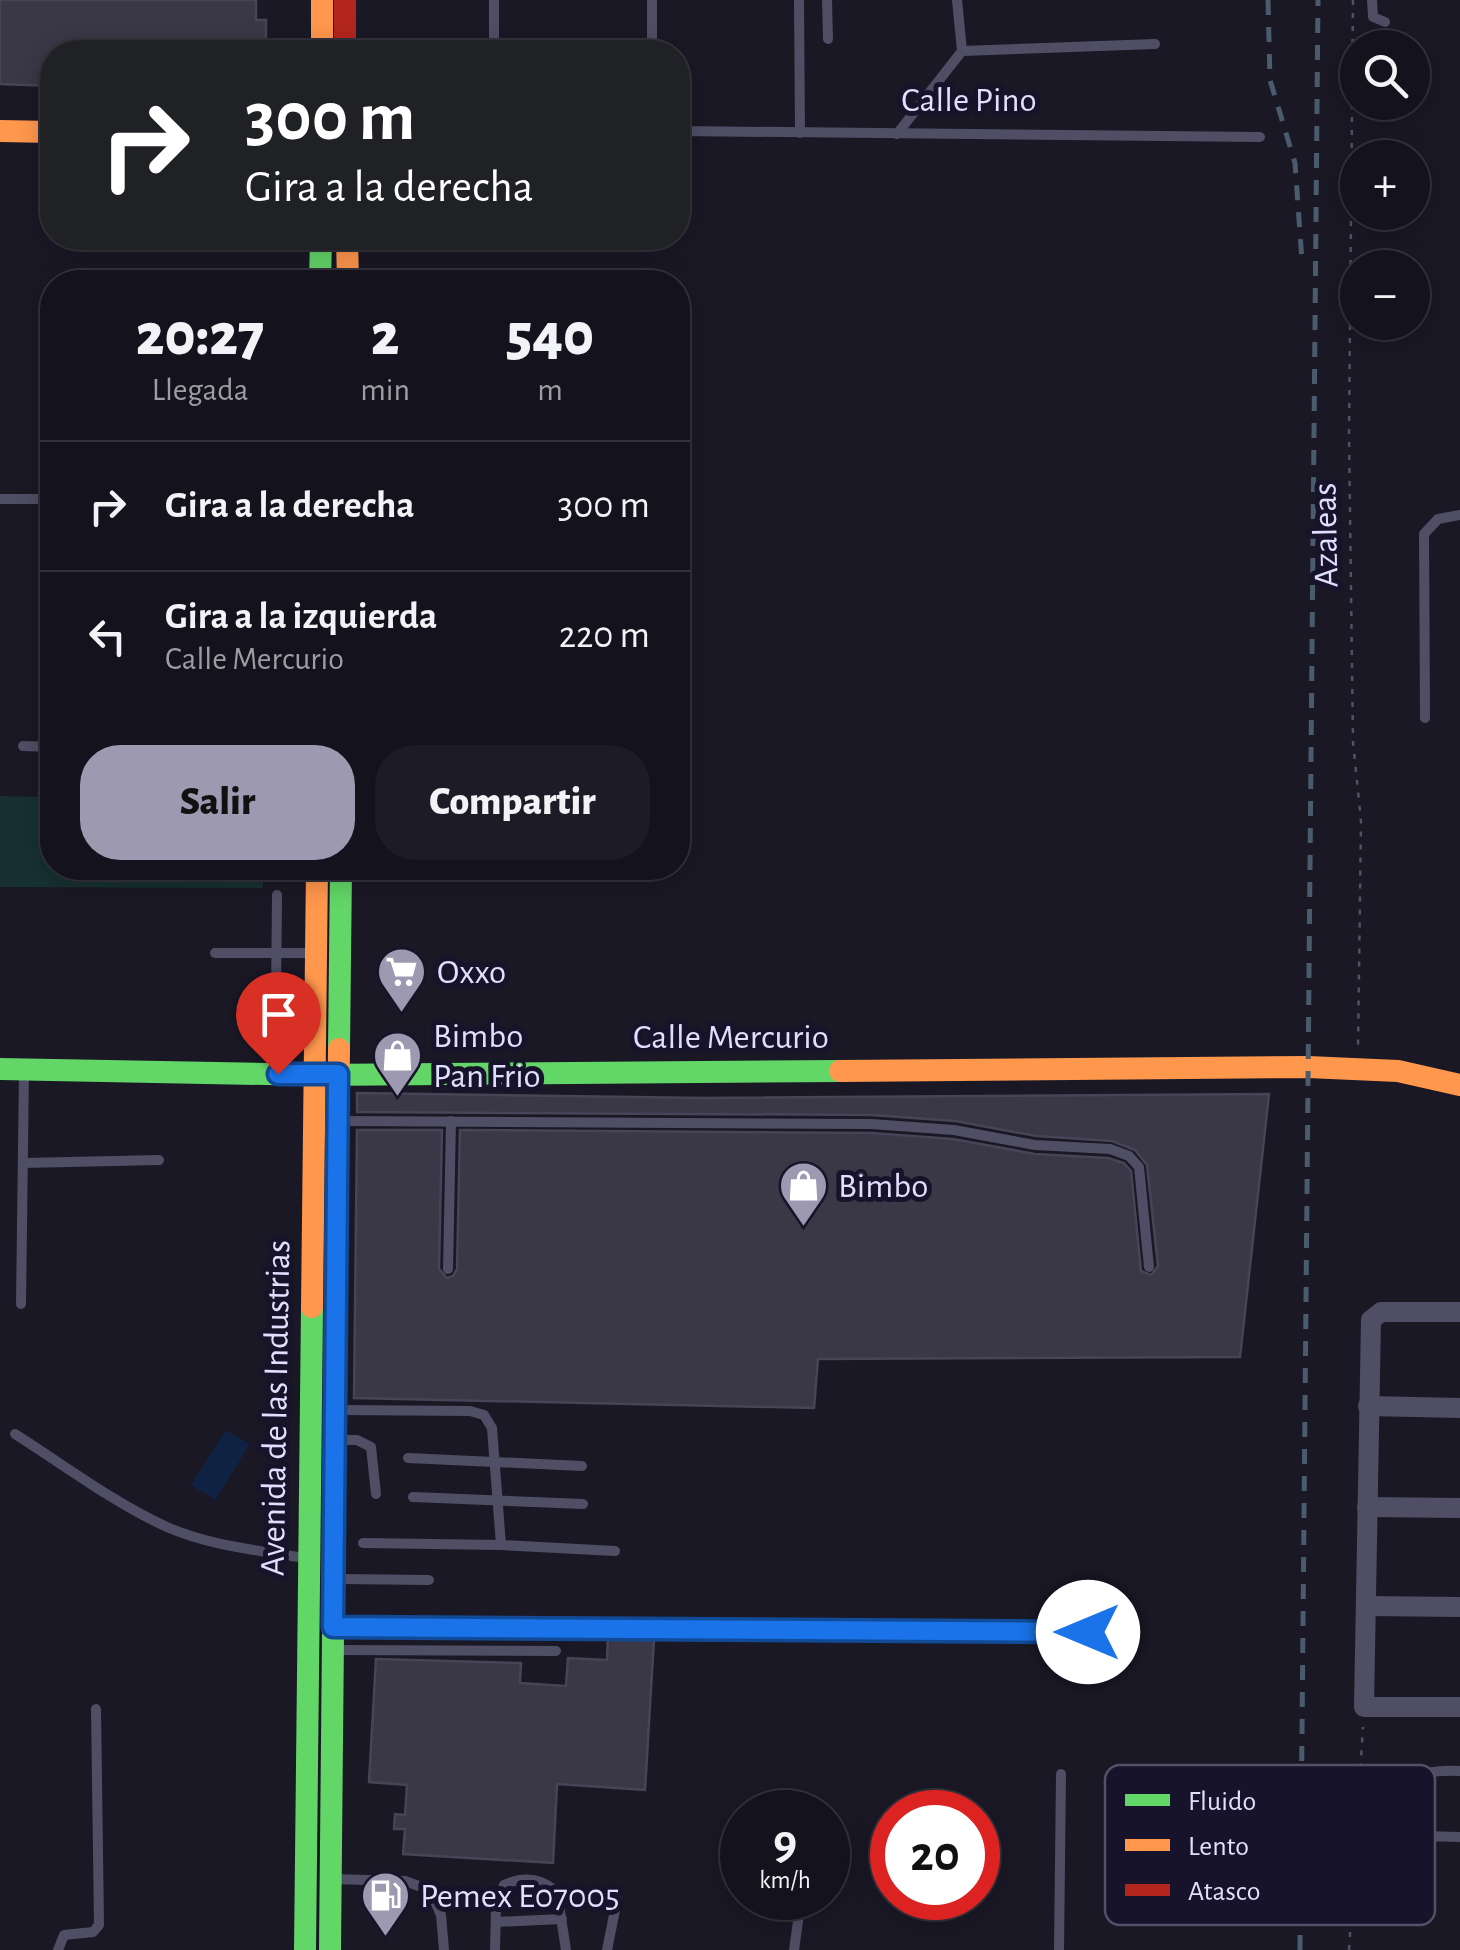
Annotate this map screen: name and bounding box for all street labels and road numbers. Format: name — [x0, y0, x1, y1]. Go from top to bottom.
street label: Calle Pino — [901, 83, 1037, 118]
street label: Azaleas — [1308, 482, 1344, 588]
street label: Calle Mercurio — [633, 1020, 829, 1055]
street label: Avenida de las Industrias — [256, 1240, 296, 1576]

